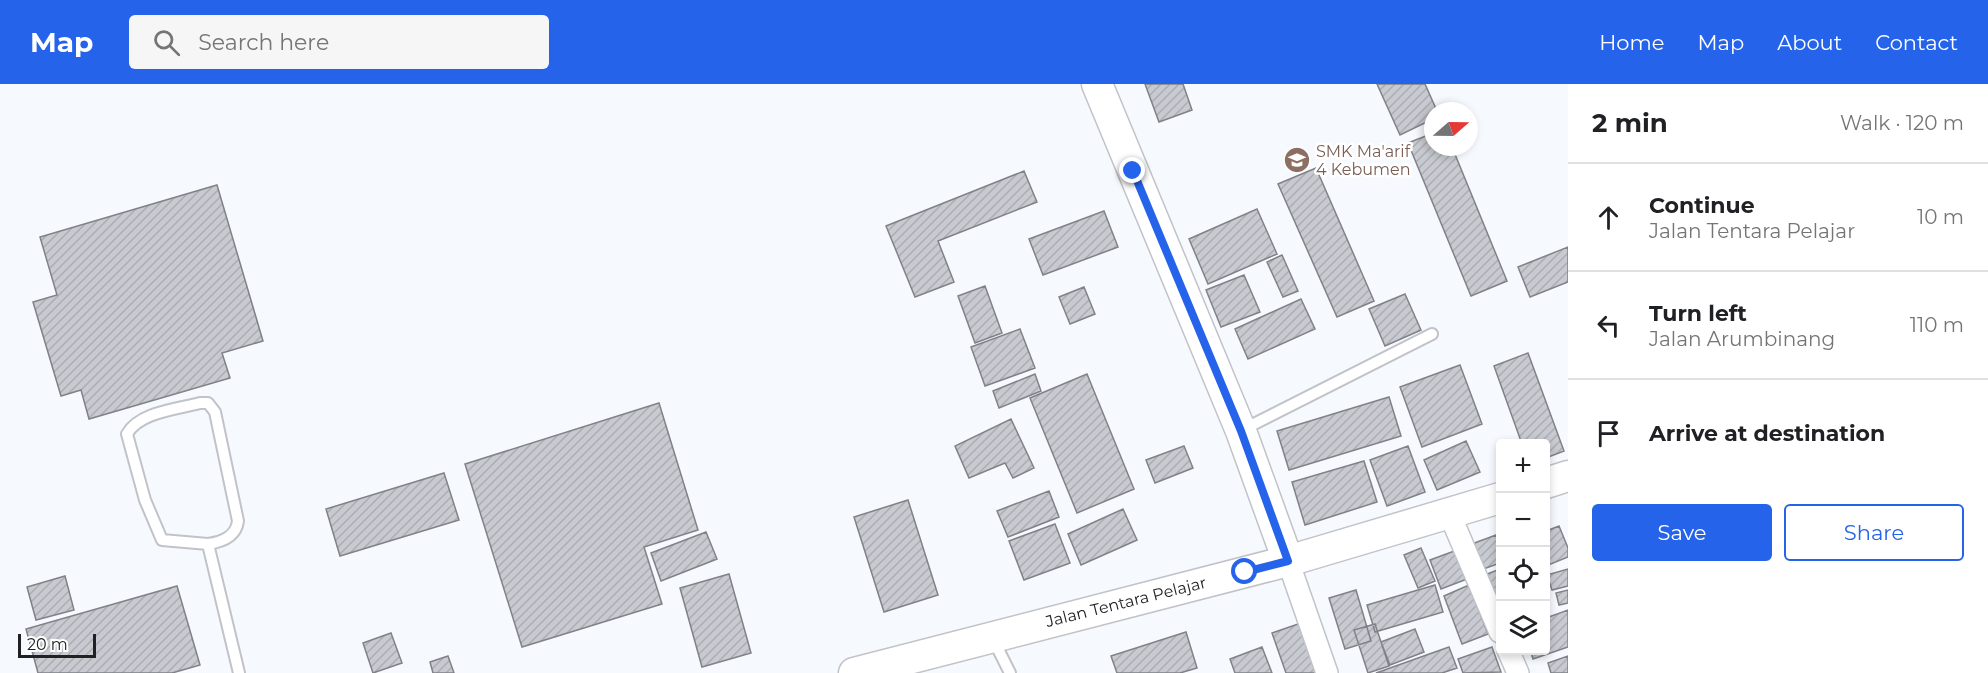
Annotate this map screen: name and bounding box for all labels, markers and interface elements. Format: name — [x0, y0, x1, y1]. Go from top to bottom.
search box — [129, 15, 549, 69]
text: Map — [30, 25, 93, 59]
icon: search — [150, 26, 183, 59]
text: Search here — [198, 29, 329, 56]
text: Home — [1599, 30, 1664, 55]
text: Map — [1697, 30, 1744, 55]
text: About — [1777, 30, 1842, 55]
text: Contact — [1875, 30, 1958, 55]
north arrow — [1424, 102, 1478, 156]
text: 2 min — [1592, 107, 1668, 139]
text: Walk · 120 m — [1840, 111, 1964, 135]
place label: SMK Ma'arif 4 Kebumen — [1316, 142, 1411, 179]
school or university icon: SMK Ma'arif 4 Kebumen — [1282, 145, 1312, 175]
route end — [1119, 157, 1145, 183]
text: Continue — [1649, 192, 1755, 219]
icon: ahead — [1592, 201, 1625, 234]
text: 10 m — [1917, 205, 1964, 229]
text: Jalan Tentara Pelajar — [1649, 219, 1855, 243]
text: Turn left — [1649, 300, 1747, 327]
icon: left — [1592, 309, 1625, 342]
text: 110 m — [1910, 313, 1964, 337]
text: Jalan Arumbinang — [1649, 327, 1835, 351]
icon: arrive — [1592, 417, 1625, 450]
text: Arrive at destination — [1649, 420, 1885, 447]
map controls — [1496, 439, 1550, 655]
button: + — [1496, 439, 1550, 493]
button: − — [1496, 493, 1550, 547]
button: Save — [1592, 504, 1772, 561]
button: Share — [1784, 504, 1964, 561]
button: locate — [1496, 547, 1550, 601]
route start — [1231, 558, 1257, 584]
street label: Jalan Tentara Pelajar — [1043, 573, 1208, 631]
button: layers — [1496, 601, 1550, 655]
scale bar — [18, 631, 96, 658]
text: 20 m — [27, 635, 68, 654]

